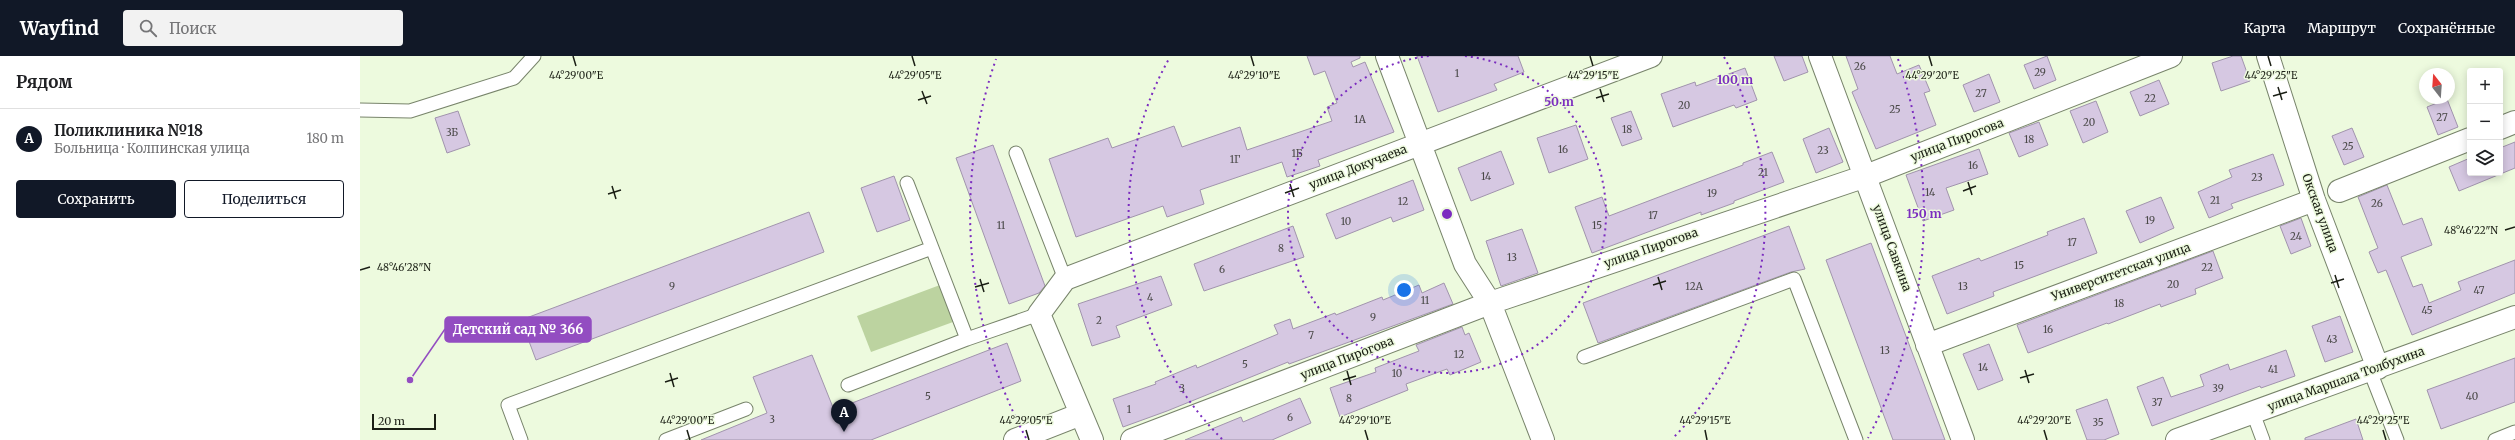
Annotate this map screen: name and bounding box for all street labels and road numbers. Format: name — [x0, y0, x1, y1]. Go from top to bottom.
street label: улица Пирогова — [1908, 115, 2006, 164]
street label: улица Докучаева — [1307, 141, 1409, 192]
street label: Окская улица — [2299, 171, 2342, 255]
street label: улица Савкина — [1870, 202, 1915, 294]
street label: улица Пирогова — [1602, 224, 1700, 271]
street label: Университетская улица — [2048, 239, 2193, 304]
street label: улица Пирогова — [1298, 333, 1396, 382]
street label: улица Маршала Толбухина — [2265, 343, 2427, 414]

